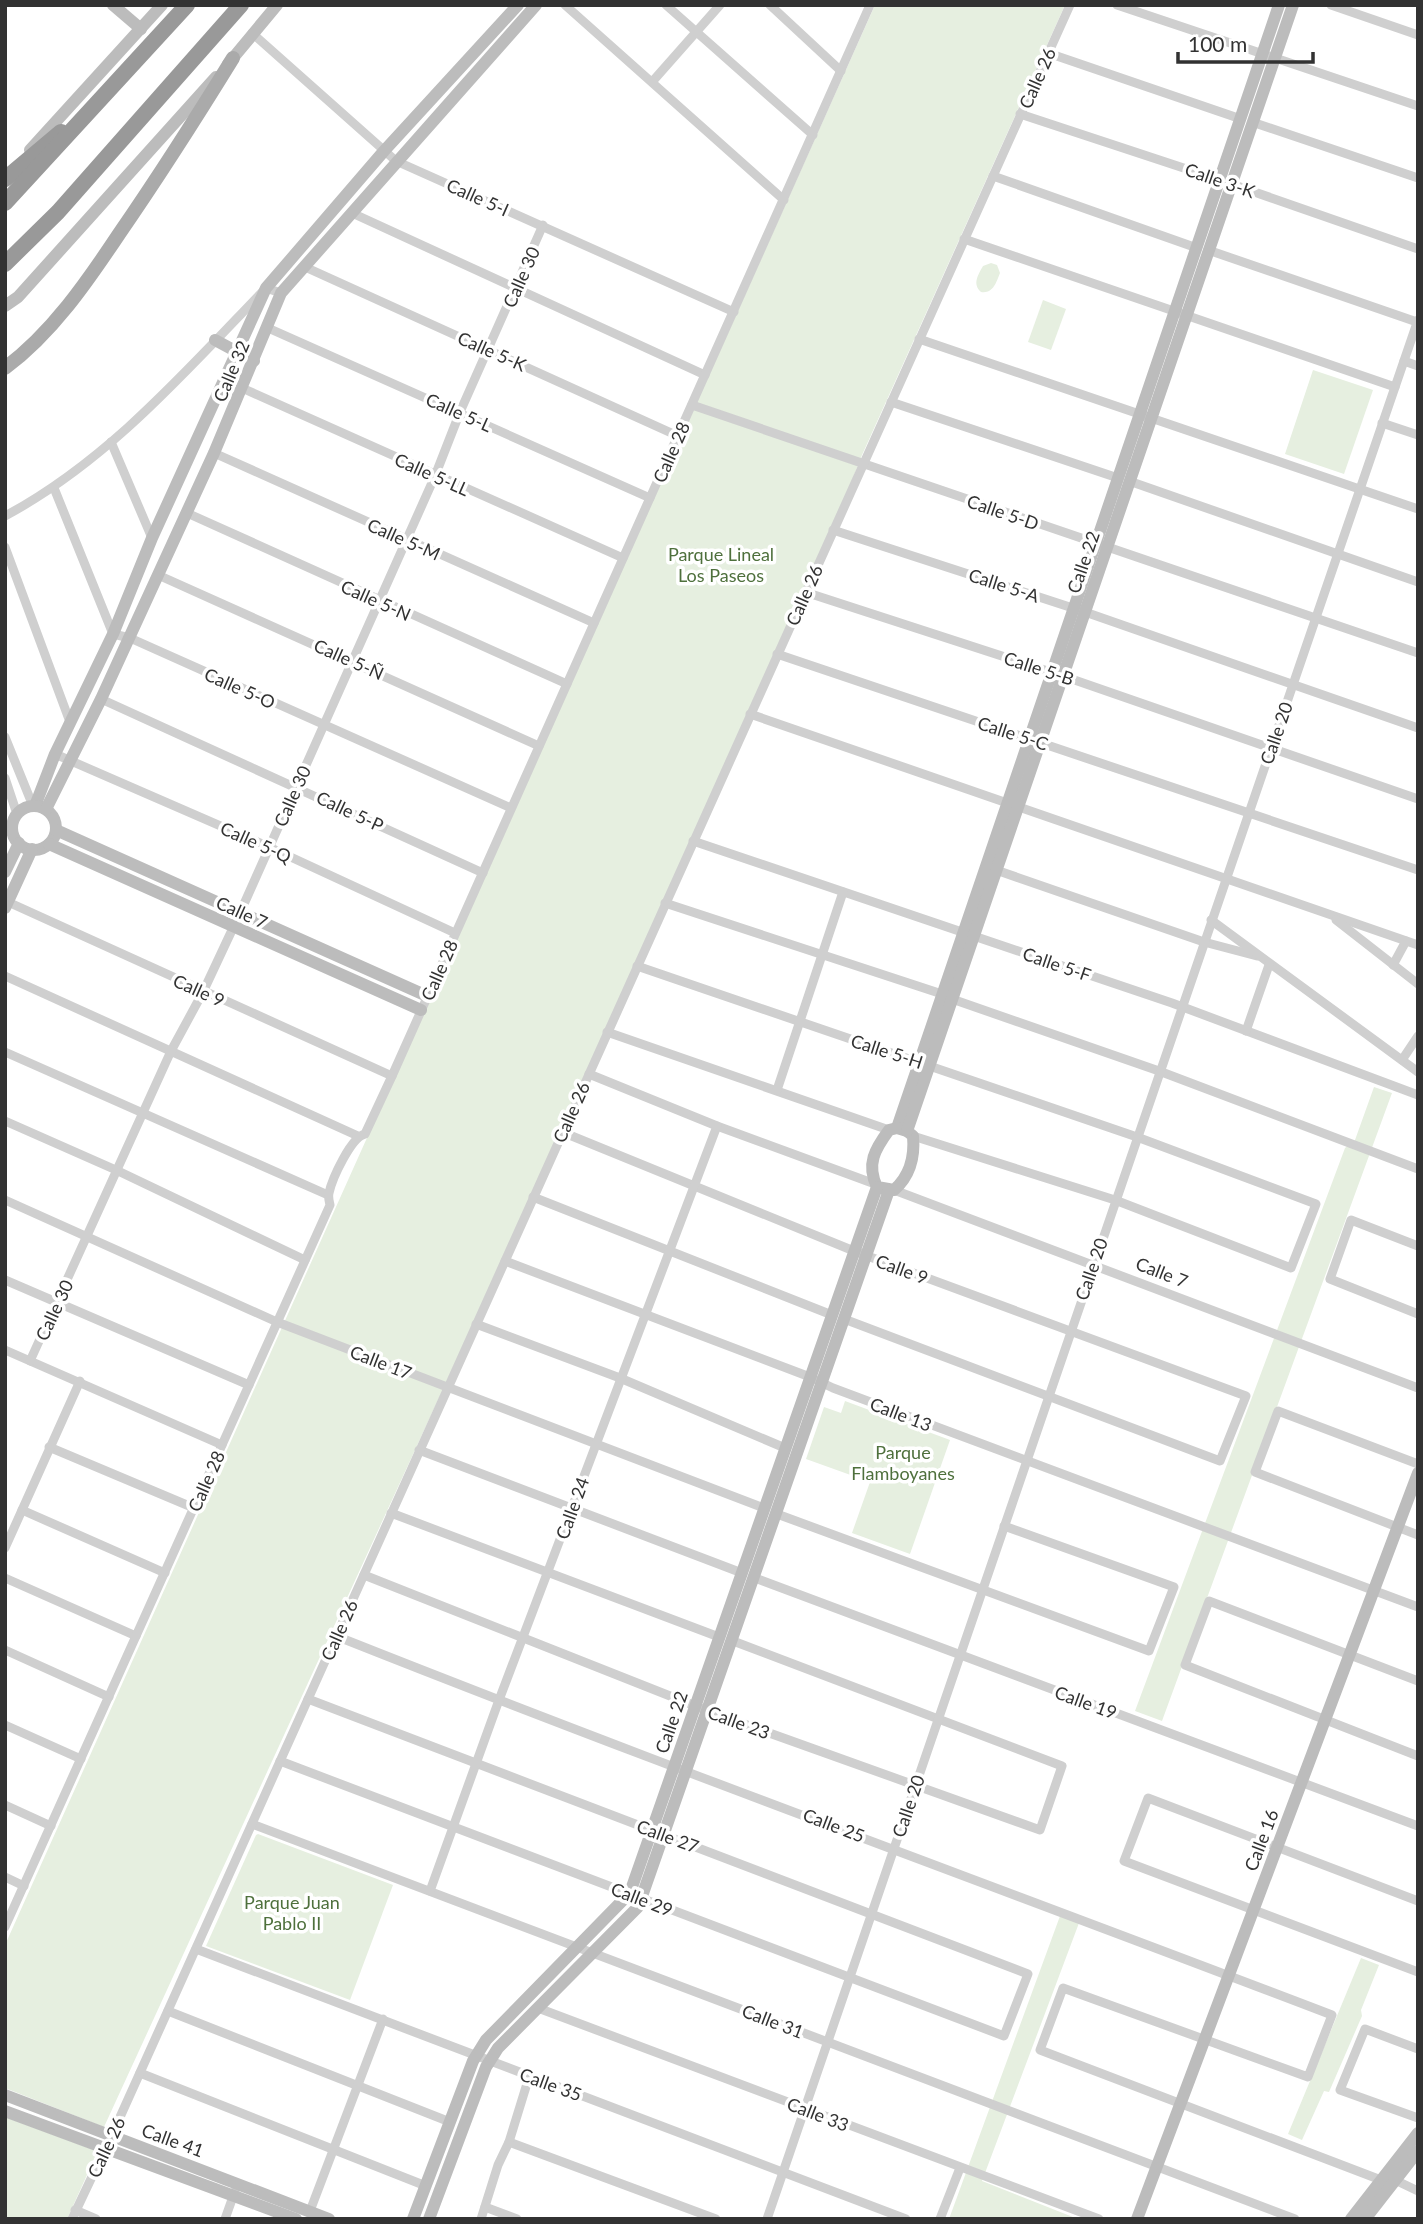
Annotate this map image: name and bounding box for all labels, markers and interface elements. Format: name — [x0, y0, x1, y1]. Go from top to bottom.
scale bar — [1178, 21, 1313, 65]
text: 100 m — [1188, 31, 1247, 56]
street label: Calle 26 — [1014, 44, 1060, 112]
street label: Calle 3-K — [1182, 158, 1258, 202]
street label: Calle 5-I — [443, 174, 513, 220]
street label: Calle 30 — [498, 243, 544, 311]
street label: Calle 5-K — [454, 326, 530, 376]
street label: Calle 32 — [208, 337, 254, 405]
street label: Calle 5-L — [423, 388, 495, 436]
street label: Calle 28 — [648, 418, 694, 486]
street label: Calle 5-LL — [391, 448, 473, 500]
street label: Calle 5-D — [964, 489, 1042, 535]
street label: Calle 5-M — [364, 513, 444, 565]
street label: Calle 22 — [1062, 528, 1104, 596]
park label: Parque Lineal Los Paseos — [668, 543, 774, 586]
street label: Calle 26 — [781, 561, 827, 629]
street label: Calle 5-A — [966, 563, 1043, 607]
street label: Calle 5-N — [338, 575, 414, 625]
street label: Calle 5-Ñ — [311, 634, 387, 684]
street label: Calle 5-B — [1001, 646, 1077, 690]
street label: Calle 5-O — [201, 663, 279, 713]
street label: Calle 20 — [1255, 699, 1297, 767]
street label: Calle 5-C — [975, 711, 1051, 755]
street label: Calle 30 — [269, 762, 315, 830]
street label: Calle 5-P — [313, 786, 387, 836]
street label: Calle 5-Q — [217, 817, 295, 868]
street label: Calle 7 — [213, 891, 271, 933]
street label: Calle 28 — [416, 936, 462, 1004]
street label: Calle 5-F — [1020, 942, 1094, 986]
street label: Calle 9 — [170, 969, 228, 1011]
street label: Calle 5-H — [848, 1029, 926, 1073]
street label: Calle 26 — [548, 1078, 594, 1146]
street label: Calle 20 — [1070, 1235, 1112, 1303]
street label: Calle 9 — [873, 1249, 931, 1289]
street label: Calle 7 — [1133, 1252, 1191, 1292]
street label: Calle 30 — [30, 1276, 78, 1344]
street label: Calle 17 — [347, 1340, 415, 1384]
street label: Calle 13 — [867, 1392, 935, 1436]
park label: Parque Flamboyanes — [851, 1441, 955, 1484]
street label: Calle 28 — [183, 1447, 229, 1515]
street label: Calle 24 — [551, 1474, 593, 1542]
street label: Calle 26 — [316, 1596, 362, 1664]
street label: Calle 19 — [1052, 1681, 1120, 1723]
street label: Calle 22 — [650, 1688, 692, 1756]
street label: Calle 23 — [705, 1701, 773, 1743]
street label: Calle 20 — [887, 1772, 929, 1840]
street label: Calle 25 — [800, 1803, 868, 1847]
street label: Calle 16 — [1239, 1806, 1283, 1874]
street label: Calle 27 — [634, 1815, 702, 1857]
street label: Calle 29 — [608, 1877, 676, 1921]
park label: Parque Juan Pablo II — [244, 1891, 340, 1934]
street label: Calle 31 — [739, 1999, 807, 2043]
street label: Calle 35 — [517, 2063, 585, 2105]
street label: Calle 33 — [784, 2092, 852, 2136]
street label: Calle 26 — [82, 2113, 130, 2181]
street label: Calle 41 — [139, 2119, 207, 2161]

